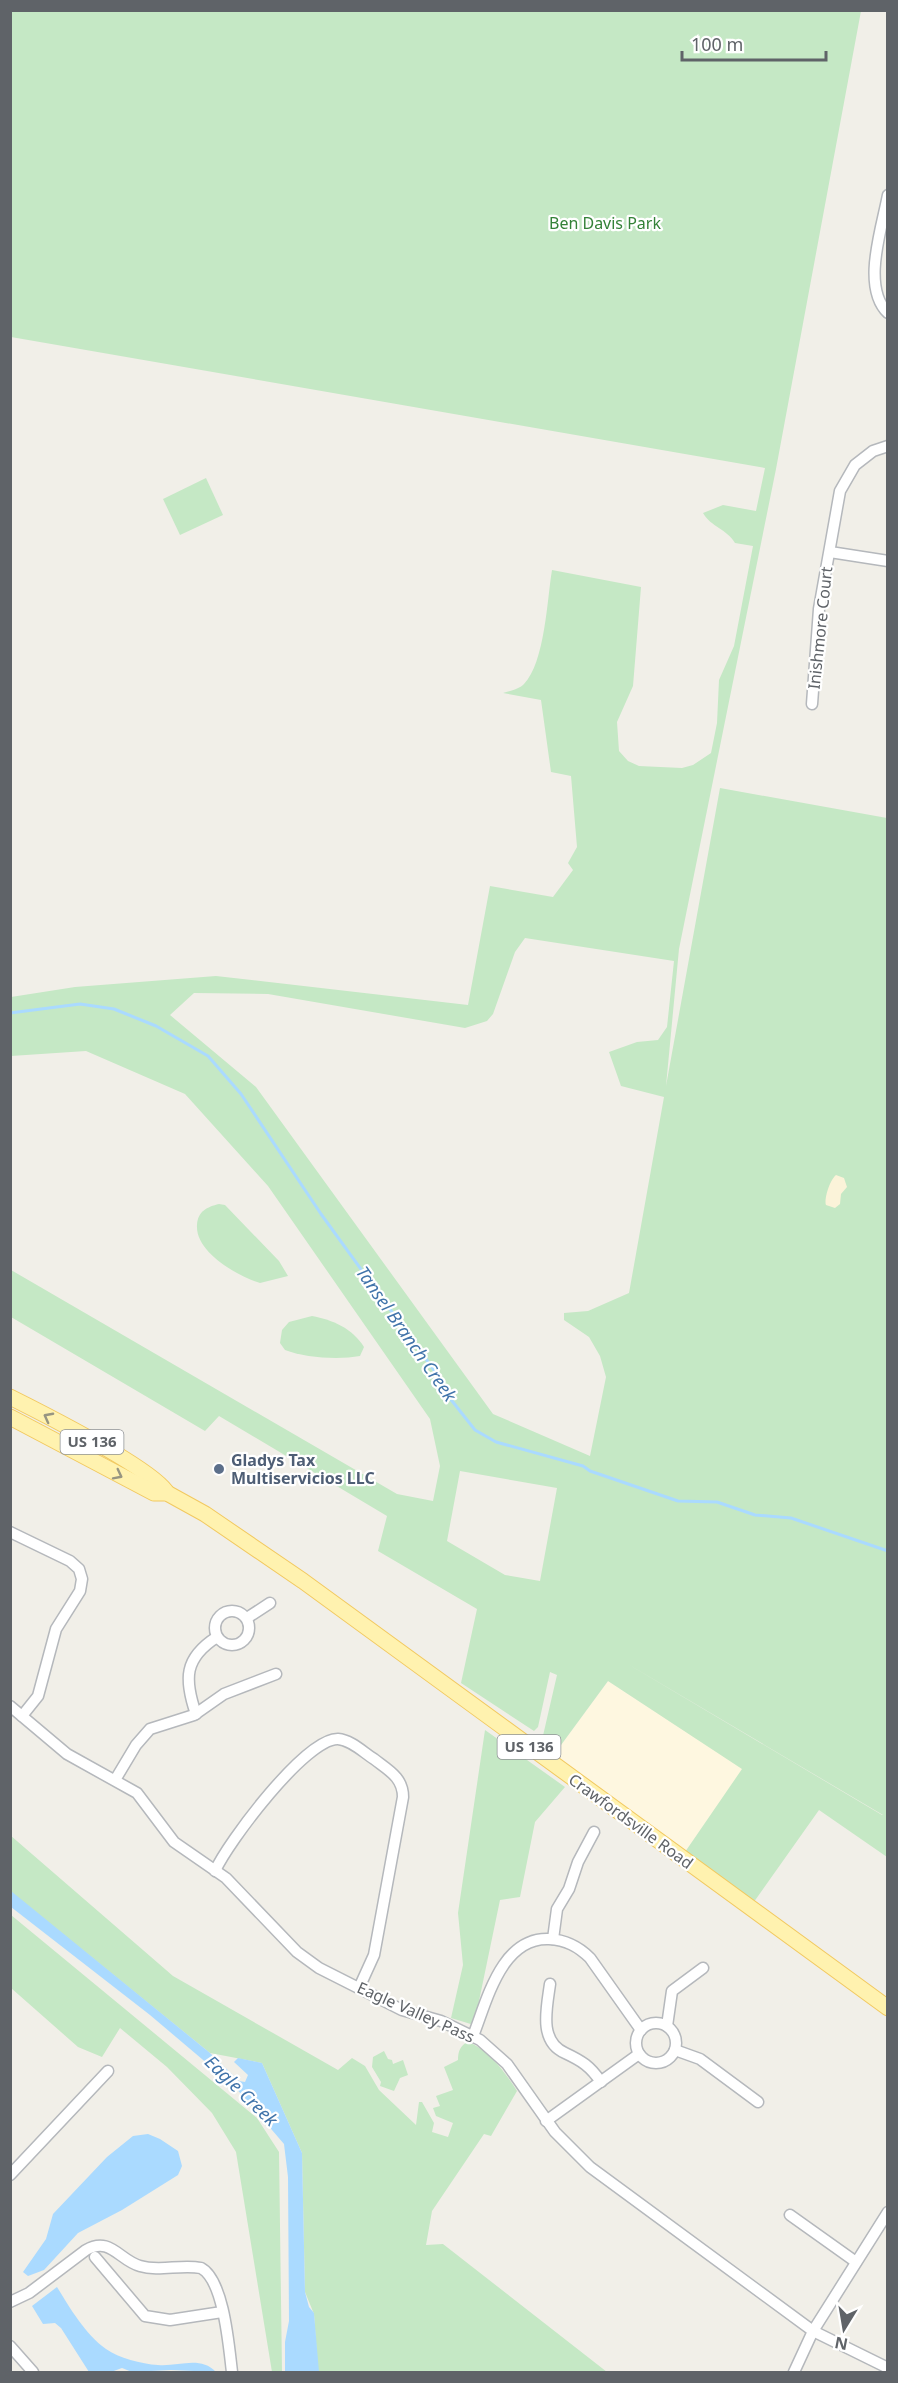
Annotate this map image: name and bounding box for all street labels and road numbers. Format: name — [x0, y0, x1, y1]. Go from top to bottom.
street label: Inishmore Court — [803, 565, 837, 690]
road number: US 136 — [60, 1430, 124, 1454]
road number: US 136 — [498, 1735, 560, 1759]
street label: Crawfordsville Road — [564, 1768, 698, 1874]
street label: Eagle Valley Pass — [354, 1976, 478, 2048]

